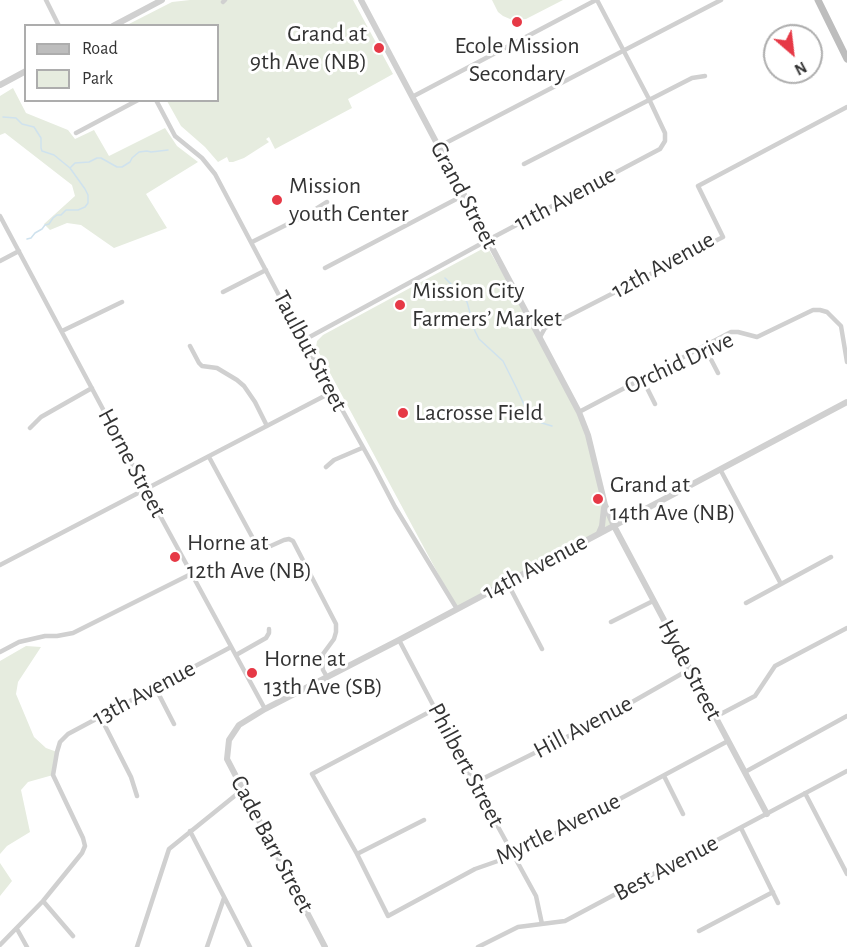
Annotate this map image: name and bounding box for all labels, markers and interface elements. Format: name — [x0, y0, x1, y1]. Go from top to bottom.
marker: Ecole Mission Secondary — [510, 15, 524, 29]
place label: Grand at 9th Ave (NB) — [250, 20, 367, 76]
legend — [24, 24, 219, 102]
north arrow — [763, 24, 823, 84]
place label: Ecole Mission Secondary — [454, 32, 580, 88]
text: Road — [82, 40, 118, 58]
marker: Grand at 9th Ave (NB) — [372, 41, 386, 55]
text: N — [792, 58, 809, 78]
text: Park — [82, 70, 113, 88]
street label: Grand Street — [424, 136, 504, 254]
street label: 11th Avenue — [509, 160, 621, 238]
place label: Mission youth Center — [289, 172, 409, 228]
marker: Mission youth Center — [270, 193, 284, 207]
street label: 12th Avenue — [607, 225, 719, 305]
place label: Mission City Farmers’ Market — [412, 277, 562, 333]
street label: Taulbut Street — [266, 286, 354, 416]
marker: Mission City Farmers’ Market — [393, 298, 407, 312]
street label: Orchid Drive — [620, 325, 738, 401]
place label: Lacrosse Field — [415, 399, 543, 427]
street label: Horne Street — [91, 404, 173, 522]
marker: Lacrosse Field — [396, 406, 410, 420]
place label: Grand at 14th Ave (NB) — [610, 471, 736, 527]
marker: Grand at 14th Ave (NB) — [591, 492, 605, 506]
street label: 14th Avenue — [478, 528, 592, 606]
place label: Horne at 12th Ave (NB) — [187, 529, 312, 585]
marker: Horne at 12th Ave (NB) — [168, 550, 182, 564]
street label: Hyde Street — [652, 615, 728, 725]
place label: Horne at 13th Ave (SB) — [264, 645, 383, 701]
street label: 13th Avenue — [88, 654, 200, 732]
marker: Horne at 13th Ave (SB) — [245, 666, 259, 680]
street label: Hill Avenue — [529, 689, 637, 765]
street label: Philbert Street — [421, 698, 511, 832]
street label: Cade Barr Street — [224, 771, 320, 917]
street label: Myrtle Avenue — [491, 786, 625, 872]
street label: Best Avenue — [609, 828, 723, 908]

